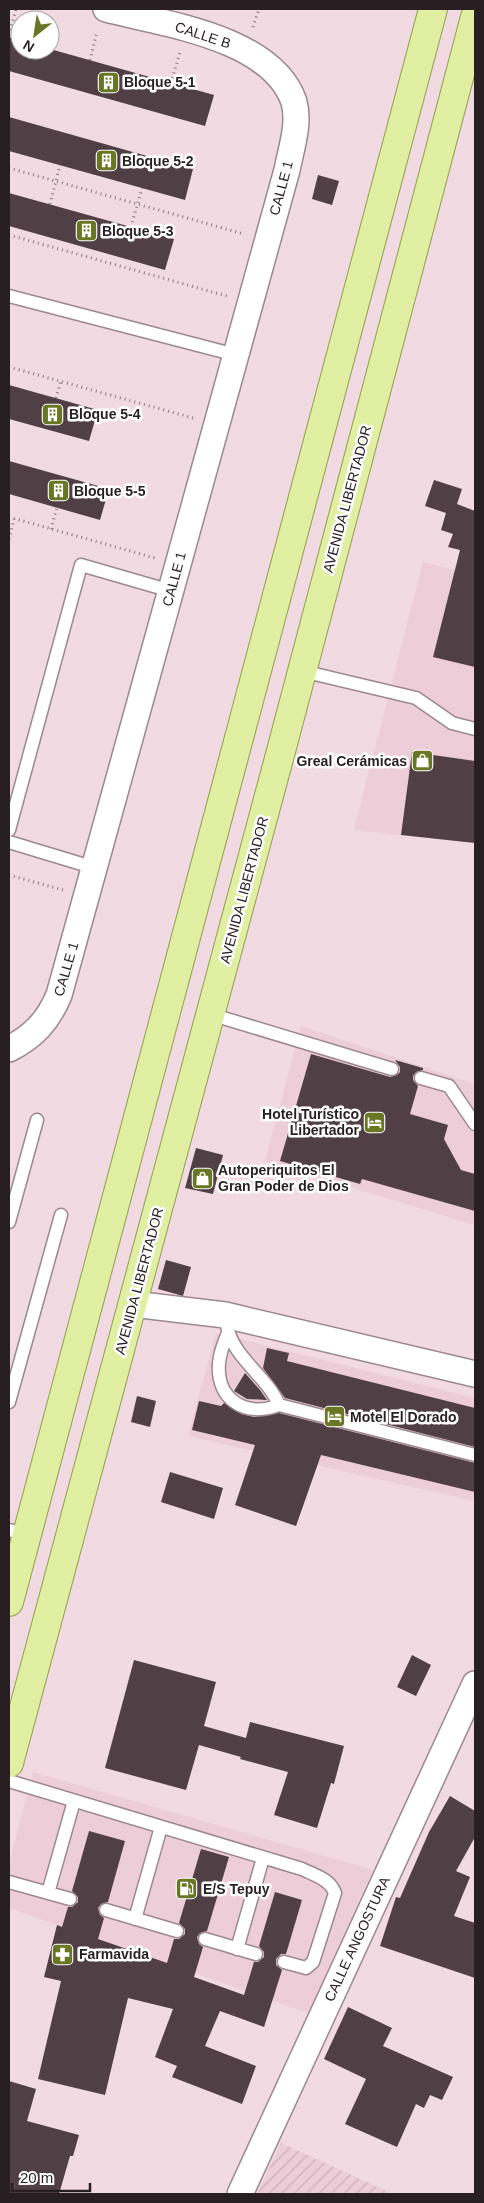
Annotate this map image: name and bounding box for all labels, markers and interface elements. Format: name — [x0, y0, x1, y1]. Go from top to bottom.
north arrow — [10, 10, 60, 60]
street label: CALLE B — [173, 18, 233, 52]
text: N — [20, 37, 37, 56]
building icon: Bloque 5-1 — [96, 70, 120, 94]
place label: Bloque 5-1 — [124, 74, 196, 90]
building icon: Bloque 5-2 — [94, 149, 118, 173]
place label: Bloque 5-2 — [122, 153, 194, 169]
street label: CALLE 1 — [266, 159, 296, 217]
building icon: Bloque 5-3 — [74, 219, 98, 243]
place label: Bloque 5-3 — [102, 223, 174, 239]
building icon: Bloque 5-4 — [41, 402, 65, 426]
place label: Bloque 5-4 — [69, 406, 141, 422]
street label: AVENIDA LIBERTADOR — [320, 424, 374, 574]
building icon: Bloque 5-5 — [46, 479, 70, 503]
place label: Bloque 5-5 — [74, 483, 146, 499]
street label: CALLE 1 — [159, 550, 189, 608]
shop icon: Greal Cerámicas — [411, 749, 435, 773]
place label: Greal Cerámicas — [296, 753, 407, 769]
street label: AVENIDA LIBERTADOR — [217, 815, 271, 965]
street label: CALLE 1 — [51, 940, 81, 998]
place label: Hotel Turístico Libertador — [262, 1106, 360, 1138]
hotel icon: Hotel Turístico Libertador — [363, 1110, 387, 1134]
place label: Autoperiquitos El Gran Poder de Dios — [218, 1162, 349, 1194]
shop icon: Autoperiquitos El Gran Poder de Dios — [190, 1166, 214, 1190]
street label: AVENIDA LIBERTADOR — [112, 1206, 166, 1356]
hotel icon: Motel El Dorado — [322, 1405, 346, 1429]
place label: Motel El Dorado — [350, 1409, 457, 1425]
street label: CALLE ANGOSTURA — [321, 1873, 393, 2004]
fuel station icon: E/S Tepuy — [175, 1877, 199, 1901]
place label: E/S Tepuy — [203, 1881, 270, 1897]
pharmacy icon: Farmavida — [51, 1942, 75, 1966]
place label: Farmavida — [79, 1946, 149, 1962]
scale bar — [12, 2160, 90, 2192]
text: 20 m — [20, 2169, 53, 2186]

